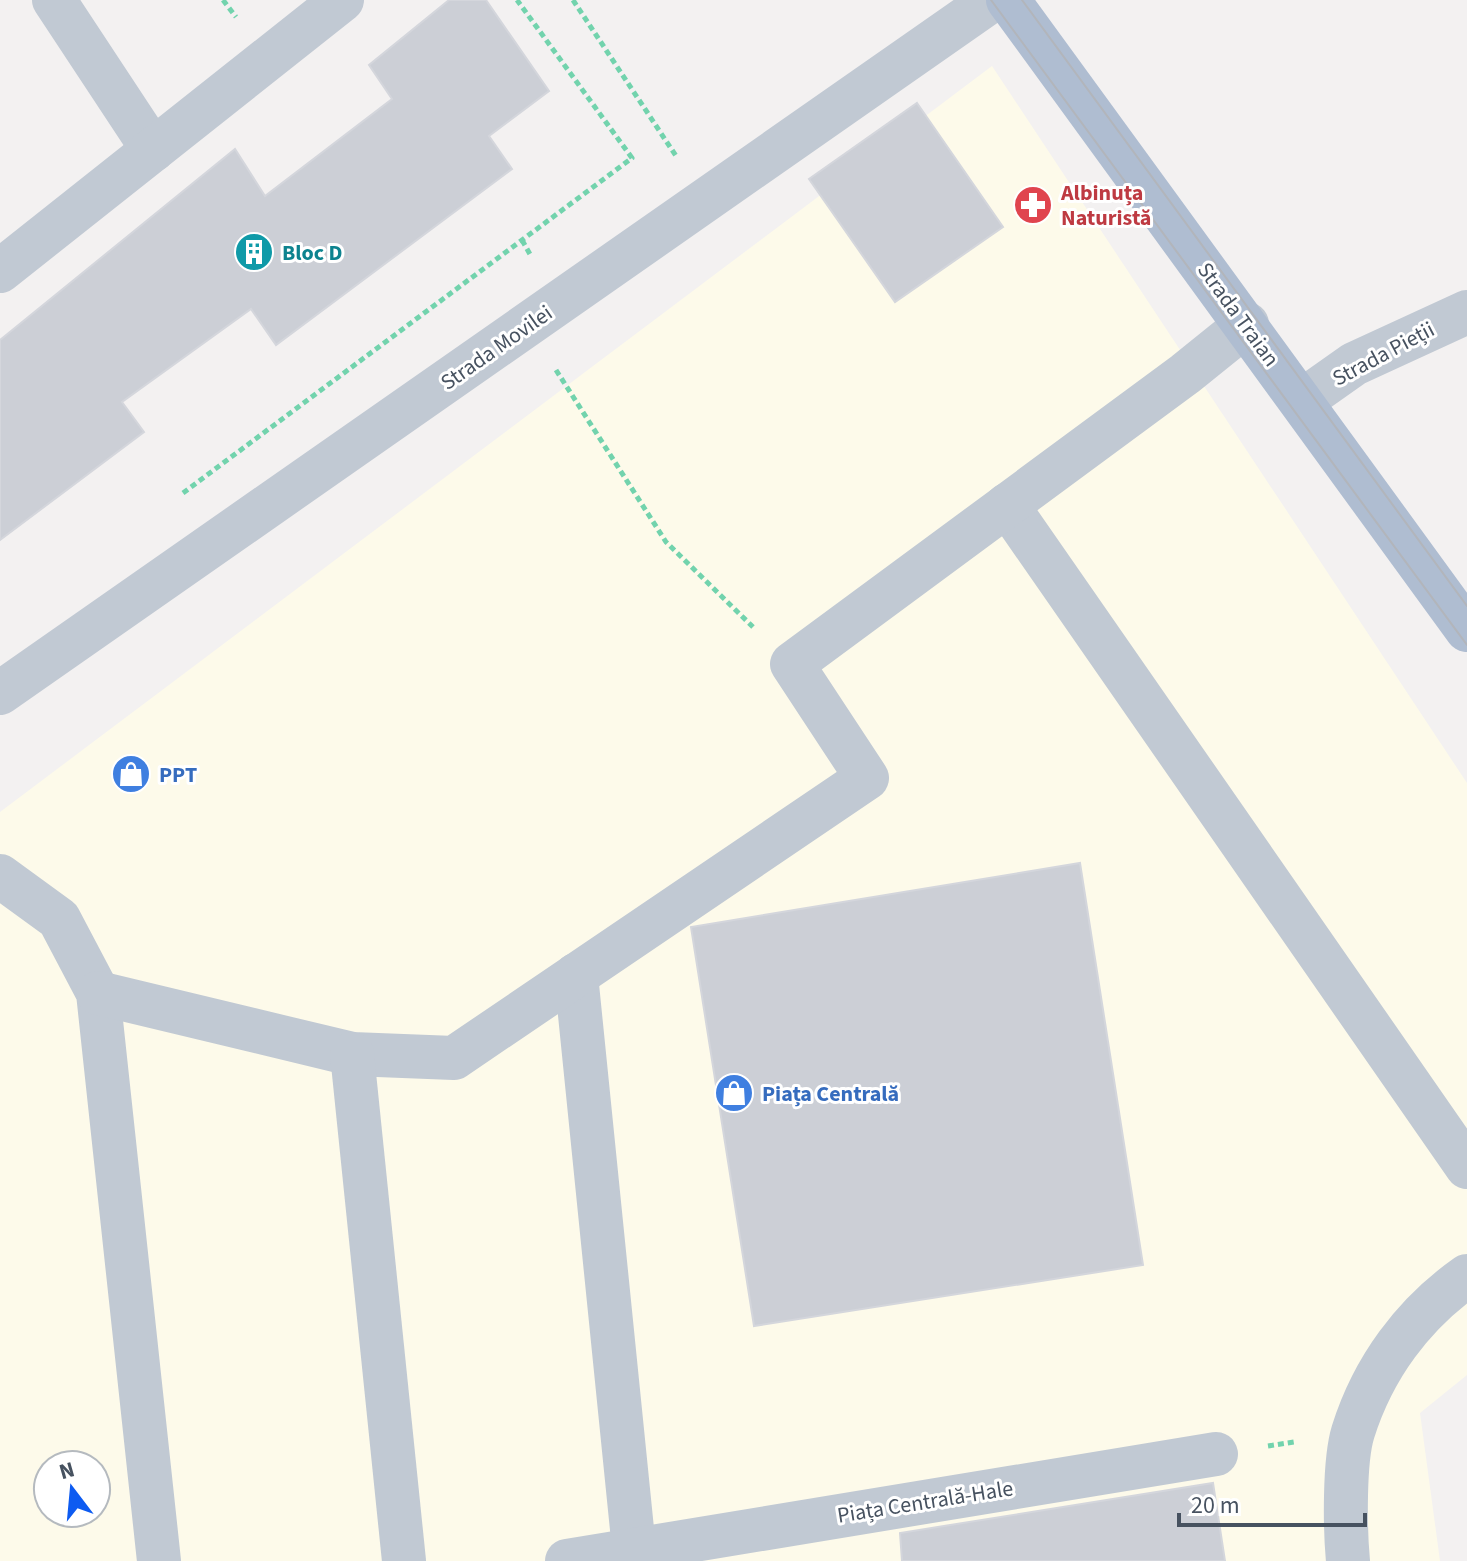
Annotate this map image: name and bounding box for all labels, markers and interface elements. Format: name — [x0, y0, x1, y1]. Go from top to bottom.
place label: Albinuța Naturistă — [1060, 177, 1151, 234]
pharmacy icon: Albinuța Naturistă — [1012, 184, 1054, 226]
building icon: Bloc D — [233, 231, 275, 273]
place label: Bloc D — [282, 237, 342, 269]
street label: Strada Traian — [1189, 256, 1287, 373]
street label: Strada Movilei — [434, 297, 559, 398]
street label: Strada Pieții — [1327, 314, 1440, 394]
shop icon: PPT — [110, 753, 152, 795]
place label: PPT — [159, 759, 197, 791]
shop icon: Piața Centrală — [713, 1072, 755, 1114]
place label: Piața Centrală — [762, 1078, 899, 1110]
north arrow — [32, 1449, 112, 1529]
text: N — [55, 1453, 78, 1488]
street label: Piața Centrală-Hale — [835, 1472, 1016, 1532]
scale bar — [1179, 1477, 1365, 1527]
text: 20 m — [1191, 1488, 1240, 1523]

